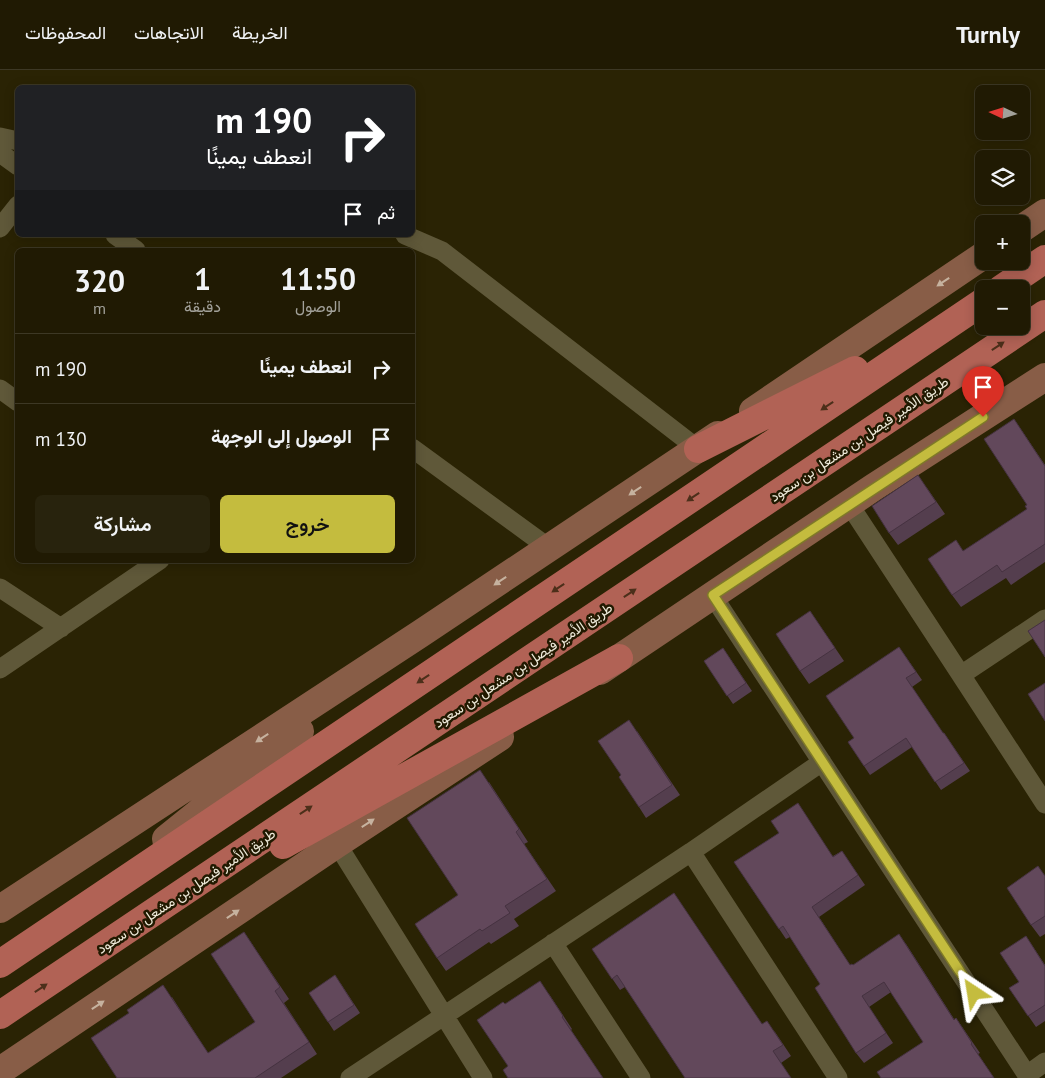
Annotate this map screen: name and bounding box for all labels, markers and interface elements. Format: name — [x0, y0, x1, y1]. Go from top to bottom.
text: Turnly — [956, 19, 1020, 50]
text: المحفوظات — [25, 21, 106, 44]
text: الاتجاهات — [134, 21, 204, 44]
text: الخريطة — [232, 21, 288, 44]
north arrow — [975, 85, 1030, 140]
map controls — [975, 85, 1030, 335]
text: 190 m — [215, 97, 312, 143]
icon: right — [330, 105, 395, 170]
text: انعطف يمينًا — [206, 142, 312, 170]
button: layers — [975, 150, 1030, 205]
icon: arrive — [339, 200, 367, 228]
text: ثم — [377, 200, 395, 224]
button: + — [975, 215, 1030, 270]
text: 1 — [194, 259, 211, 298]
text: 11:50 — [280, 259, 356, 298]
text: 320 — [74, 261, 125, 300]
one-way arrow — [937, 277, 950, 287]
button: − — [975, 280, 1030, 335]
text: دقيقة — [184, 296, 221, 316]
text: الوصول — [295, 296, 341, 316]
text: m — [93, 298, 106, 318]
one-way arrow — [991, 341, 1004, 351]
text: انعطف يمينًا — [260, 354, 352, 378]
icon: right — [367, 355, 395, 383]
text: 190 m — [35, 357, 87, 381]
pin — [962, 366, 1004, 417]
street label: طريق الأمير فيصل بن مشعل بن سعود — [766, 372, 952, 506]
icon: arrive — [969, 373, 997, 401]
one-way arrow — [821, 401, 834, 411]
text: الوصول إلى الوجهة — [211, 424, 352, 448]
icon: arrive — [367, 425, 395, 453]
text: 130 m — [35, 427, 87, 451]
one-way arrow — [628, 486, 642, 496]
one-way arrow — [686, 492, 699, 502]
button: مشاركة — [35, 495, 210, 553]
button: خروج — [220, 495, 395, 553]
one-way arrow — [493, 576, 506, 586]
one-way arrow — [551, 583, 565, 593]
one-way arrow — [624, 588, 637, 598]
street label: طريق الأمير فيصل بن مشعل بن سعود — [430, 598, 616, 732]
one-way arrow — [416, 674, 430, 684]
one-way arrow — [255, 733, 268, 742]
one-way arrow — [300, 805, 313, 815]
one-way arrow — [362, 819, 375, 828]
street label: طريق الأمير فيصل بن مشعل بن سعود — [93, 824, 279, 958]
one-way arrow — [226, 909, 240, 919]
position arrow — [947, 966, 999, 1018]
one-way arrow — [34, 983, 47, 993]
one-way arrow — [92, 1000, 105, 1010]

